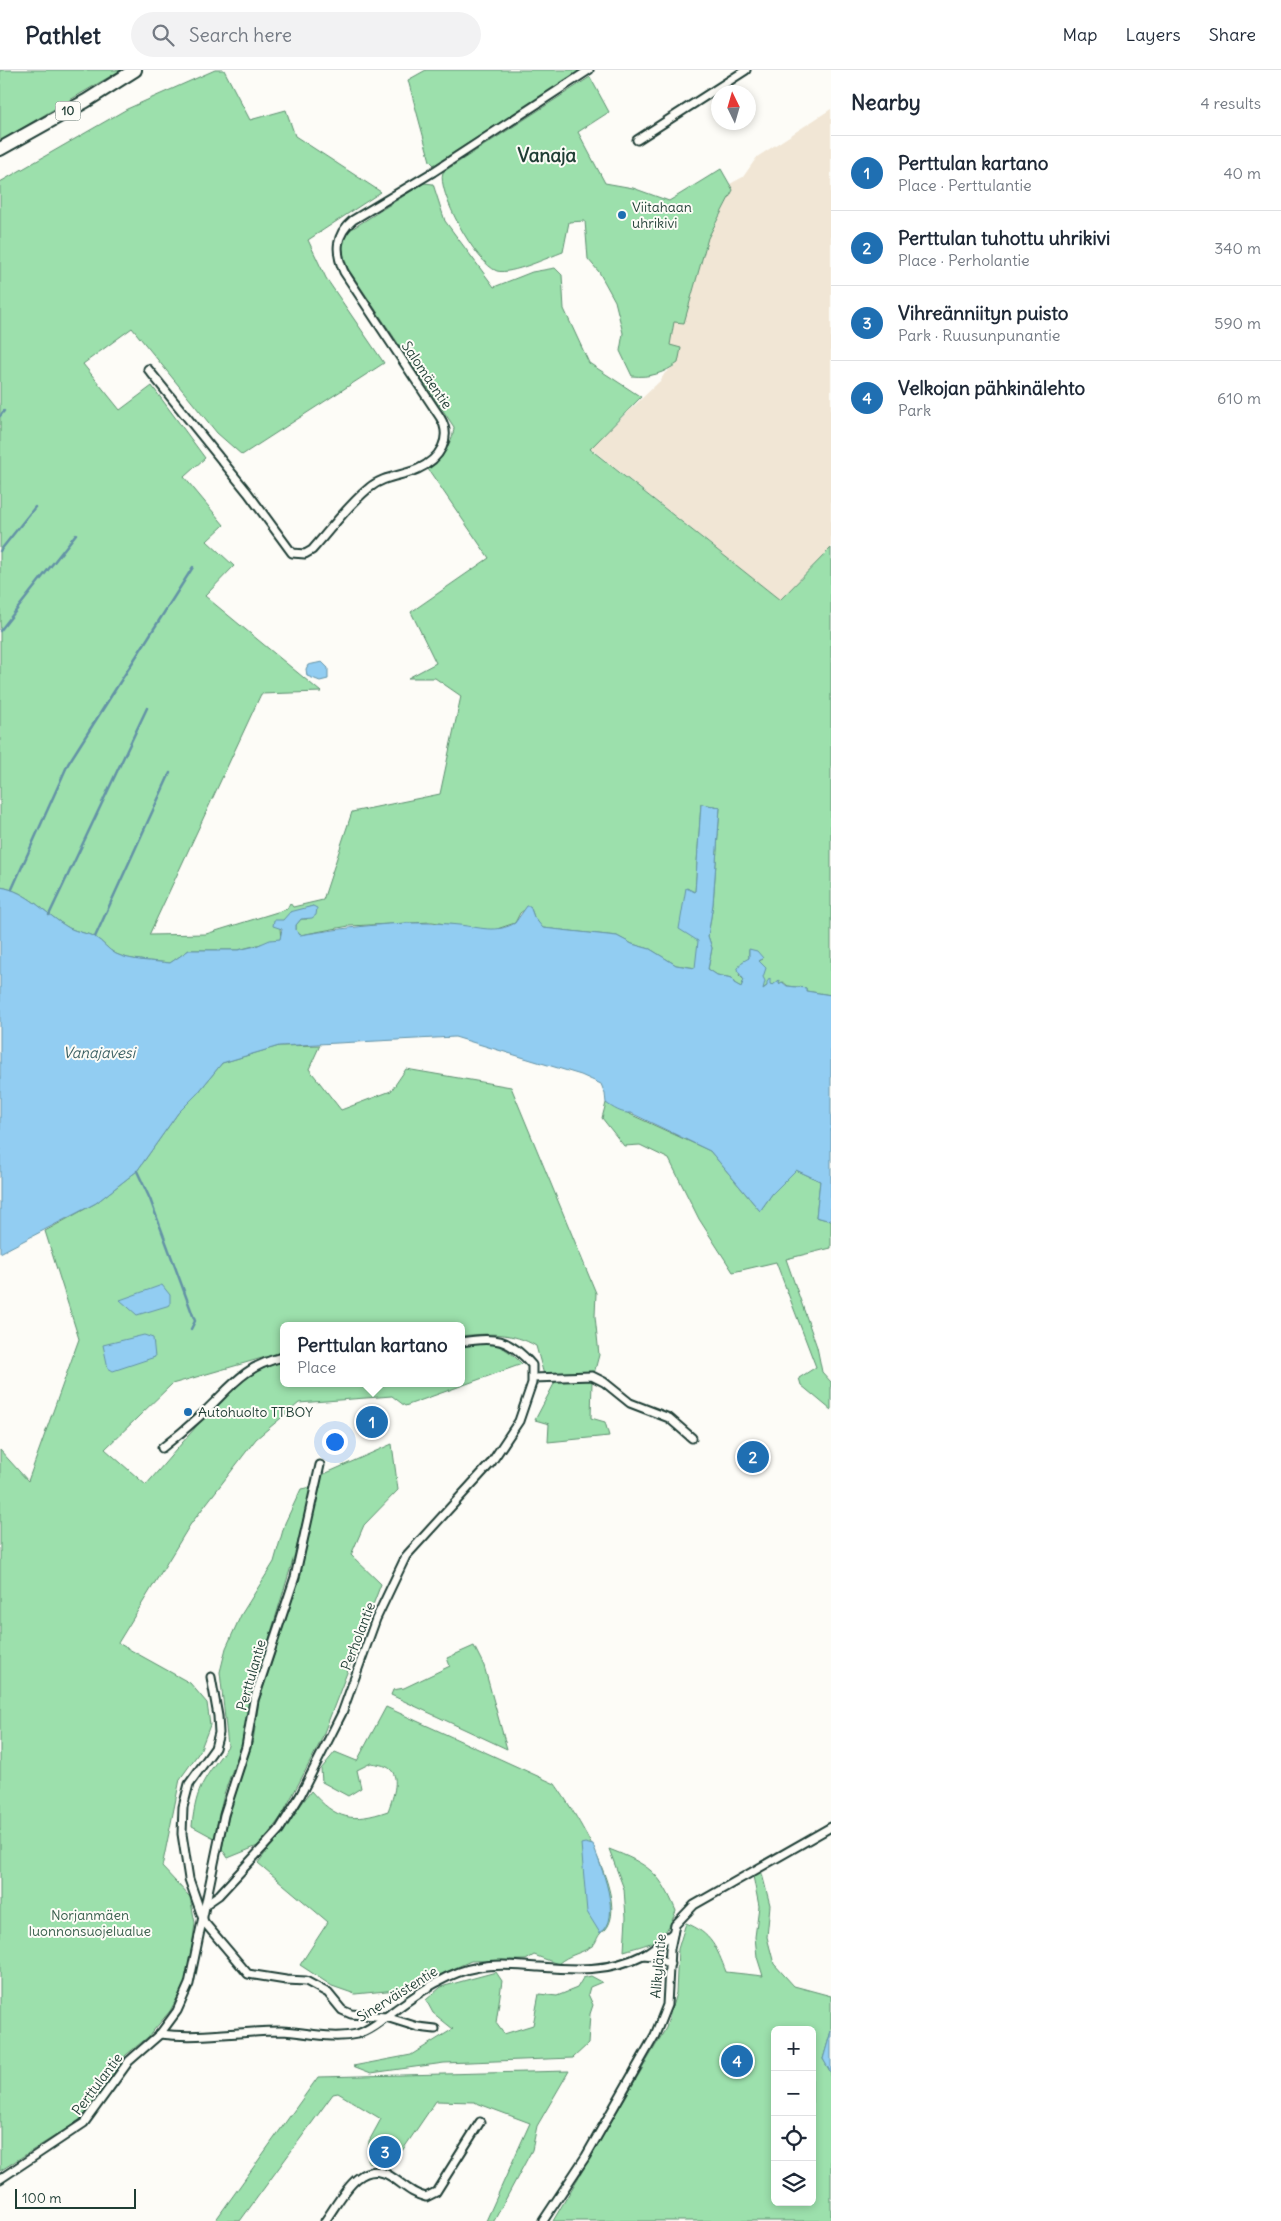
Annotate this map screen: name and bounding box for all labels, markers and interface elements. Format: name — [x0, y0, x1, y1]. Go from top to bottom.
search box — [131, 12, 481, 57]
text: Pathlet — [25, 20, 101, 50]
icon: search — [149, 21, 177, 49]
text: Search here — [189, 23, 292, 47]
text: Map — [1062, 23, 1097, 46]
text: Layers — [1125, 23, 1181, 46]
text: Share — [1209, 23, 1256, 46]
north arrow — [711, 85, 756, 130]
text: Nearby — [851, 89, 921, 116]
text: 4 results — [1200, 93, 1261, 113]
road number: 10 — [56, 101, 80, 120]
district label: Vanaja — [518, 143, 577, 167]
text: Perttulan kartano — [898, 151, 1048, 175]
text: 1 — [864, 163, 870, 183]
text: 40 m — [1223, 163, 1261, 183]
text: Place · Perttulantie — [898, 175, 1032, 195]
place label: Viitahaan uhrikivi — [632, 198, 692, 232]
marker: Viitahaan uhrikivi — [616, 209, 628, 221]
text: Perttulan tuhottu uhrikivi — [898, 226, 1110, 250]
text: 2 — [863, 238, 871, 258]
text: 340 m — [1214, 238, 1261, 258]
text: Place · Perholantie — [898, 250, 1030, 270]
text: Vihreänniityn puisto — [898, 301, 1069, 325]
text: 3 — [862, 313, 872, 333]
text: 590 m — [1214, 313, 1261, 333]
text: Park · Ruusunpunantie — [898, 325, 1060, 345]
street label: Salomäentie — [398, 338, 456, 412]
text: Velkojan pähkinälehto — [898, 376, 1085, 400]
text: 4 — [862, 388, 872, 408]
text: 610 m — [1217, 388, 1261, 408]
text: Park — [898, 400, 931, 420]
water label: Vanajavesi — [63, 1043, 137, 1062]
popup — [280, 1322, 465, 1387]
text: Perttulan kartano — [297, 1333, 448, 1357]
text: Place — [297, 1357, 336, 1377]
place label: Autohuolto TTBOY — [198, 1403, 313, 1421]
pin: 1 — [356, 1403, 388, 1441]
marker: Autohuolto TTBOY — [182, 1406, 194, 1418]
your location — [322, 1429, 348, 1455]
pin: 2 — [737, 1438, 769, 1476]
street label: Perholantie — [337, 1599, 379, 1673]
street label: Perttulantie — [232, 1637, 270, 1713]
park label: Norjanmäen luonnonsuojelualue — [29, 1906, 151, 1940]
street label: Alikyläntie — [646, 1933, 670, 1999]
street label: Sinerväistentie — [353, 1962, 441, 2026]
map controls — [771, 2026, 816, 2206]
button: + — [771, 2026, 816, 2071]
pin: 4 — [721, 2042, 753, 2080]
street label: Perttulantie — [68, 2049, 126, 2119]
button: − — [771, 2071, 816, 2116]
button: locate — [771, 2116, 816, 2161]
pin: 3 — [369, 2133, 401, 2171]
button: layers — [771, 2161, 816, 2206]
scale bar — [15, 2186, 136, 2209]
text: 100 m — [22, 2189, 62, 2207]

